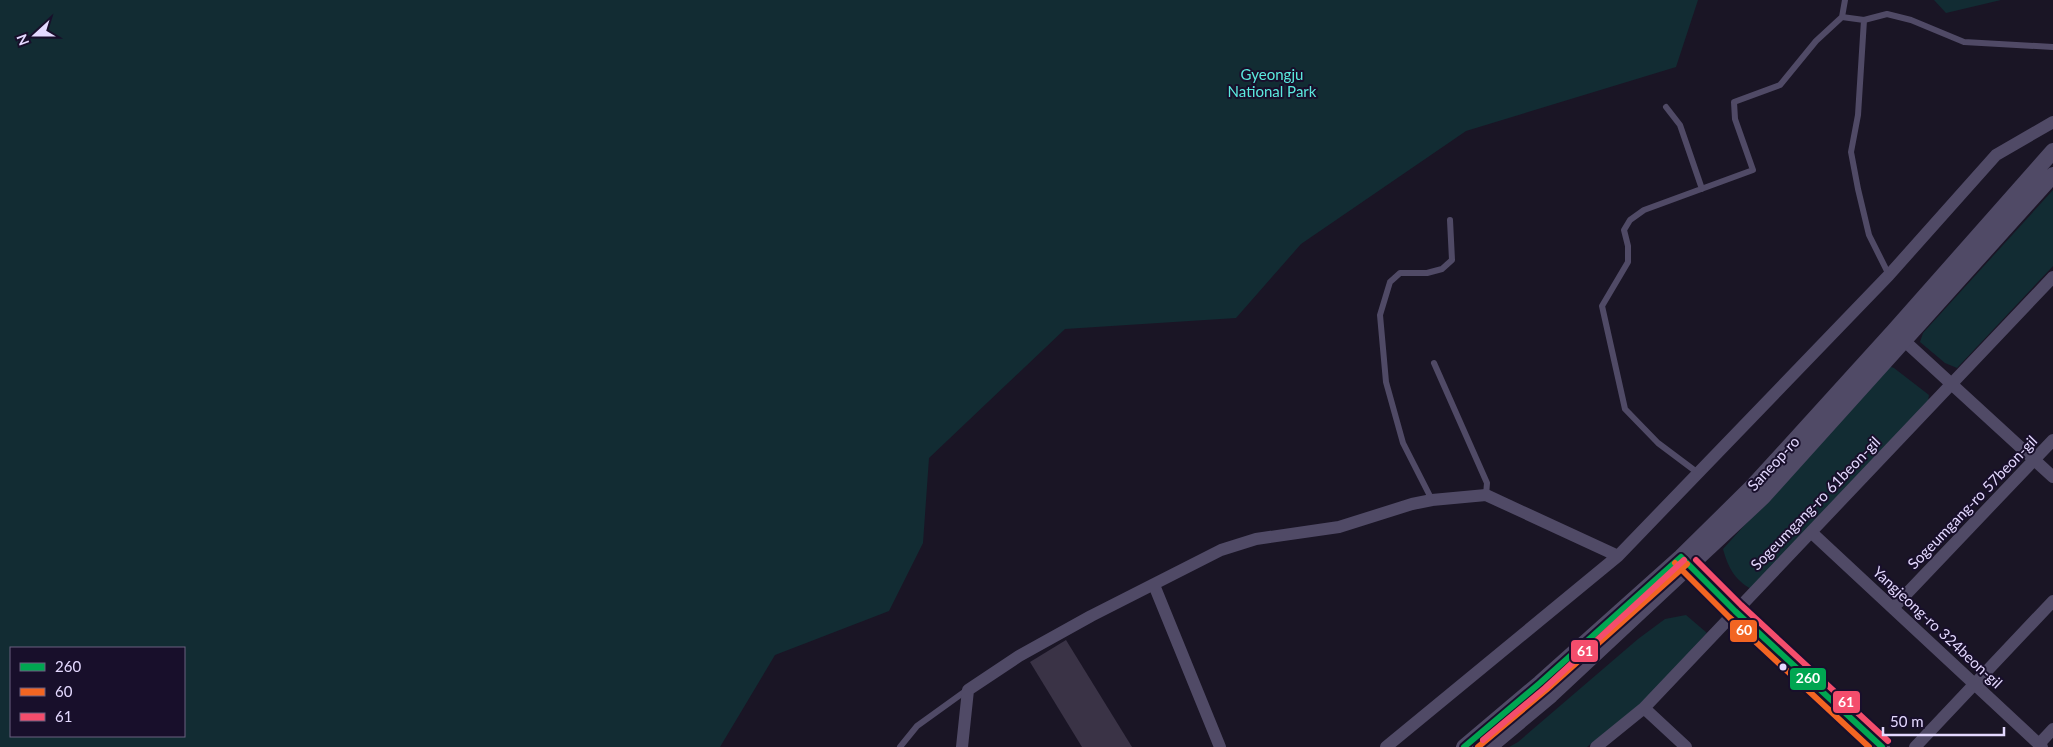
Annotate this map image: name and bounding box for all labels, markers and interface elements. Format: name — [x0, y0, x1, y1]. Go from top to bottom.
north arrow — [10, 10, 60, 60]
text: N — [13, 32, 32, 48]
park label: Gyeongju National Park — [1228, 65, 1317, 100]
street label: Saneop-ro — [1743, 432, 1803, 494]
street label: Sogeumgang-ro 57beon-gil — [1904, 432, 2040, 572]
street label: Sogeumgang-ro 61beon-gil — [1747, 433, 1883, 573]
street label: Yangjeong-ro 324beon-gil — [1870, 562, 2006, 692]
line badge: 60 — [1729, 619, 1758, 643]
text: 60 — [1736, 621, 1752, 638]
line badge: 61 — [1570, 639, 1599, 663]
text: 61 — [1577, 642, 1593, 659]
legend — [10, 647, 185, 737]
text: 260 — [55, 657, 81, 675]
unlabelled marker — [1778, 662, 1788, 672]
line badge: 260 — [1789, 667, 1827, 691]
text: 260 — [1796, 669, 1820, 686]
text: 60 — [55, 682, 73, 700]
line badge: 61 — [1832, 690, 1861, 714]
text: 61 — [1838, 693, 1854, 710]
scale bar — [1883, 704, 2004, 736]
text: 61 — [55, 707, 72, 725]
text: 50 m — [1890, 712, 1924, 730]

